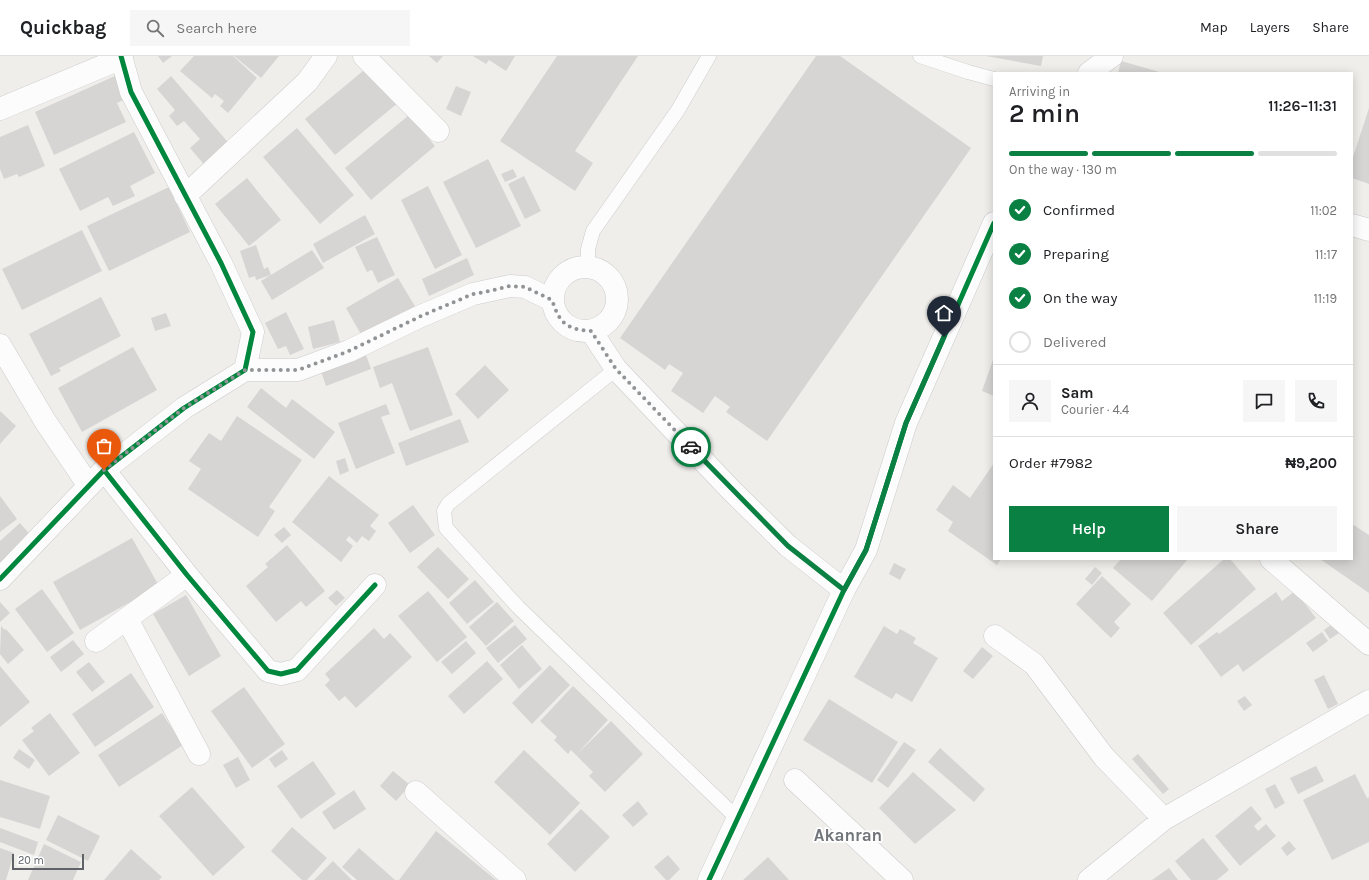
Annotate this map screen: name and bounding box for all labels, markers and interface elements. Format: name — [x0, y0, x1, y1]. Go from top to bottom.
search box — [130, 10, 410, 46]
text: Quickbag — [20, 17, 106, 39]
icon: search — [144, 17, 166, 39]
text: Search here — [176, 19, 257, 37]
text: Map — [1200, 19, 1228, 36]
text: Layers — [1250, 19, 1290, 36]
text: Share — [1312, 19, 1349, 36]
text: Arriving in — [1009, 84, 1070, 99]
text: 11:26–11:31 — [1268, 97, 1337, 115]
text: 2 min — [1009, 98, 1080, 129]
text: On the way · 130 m — [1009, 162, 1117, 177]
icon: check — [1009, 199, 1031, 221]
text: Confirmed — [1043, 201, 1115, 219]
text: 11:02 — [1310, 203, 1337, 218]
icon: check — [1009, 243, 1031, 265]
text: Preparing — [1043, 245, 1109, 263]
text: 11:17 — [1315, 247, 1337, 262]
icon: check — [1009, 287, 1031, 309]
text: On the way — [1043, 289, 1117, 307]
text: 11:19 — [1314, 291, 1337, 306]
pin — [927, 296, 961, 337]
icon: home — [933, 302, 955, 324]
text: Delivered — [1043, 333, 1107, 351]
button: person — [1009, 380, 1051, 422]
button: chat — [1243, 380, 1285, 422]
button: phone — [1295, 380, 1337, 422]
text: Sam — [1061, 384, 1094, 402]
text: Courier · 4.4 — [1061, 402, 1129, 417]
courier — [671, 427, 711, 467]
pin — [87, 429, 121, 470]
icon: bag — [93, 435, 115, 457]
icon: car — [680, 436, 702, 458]
text: Order #7982 — [1009, 454, 1093, 472]
text: ₦9,200 — [1285, 454, 1337, 472]
button: Help — [1009, 506, 1169, 552]
button: Share — [1177, 506, 1337, 552]
district label: Akanran — [814, 825, 882, 845]
scale bar — [12, 852, 84, 871]
text: 20 m — [18, 854, 44, 867]

